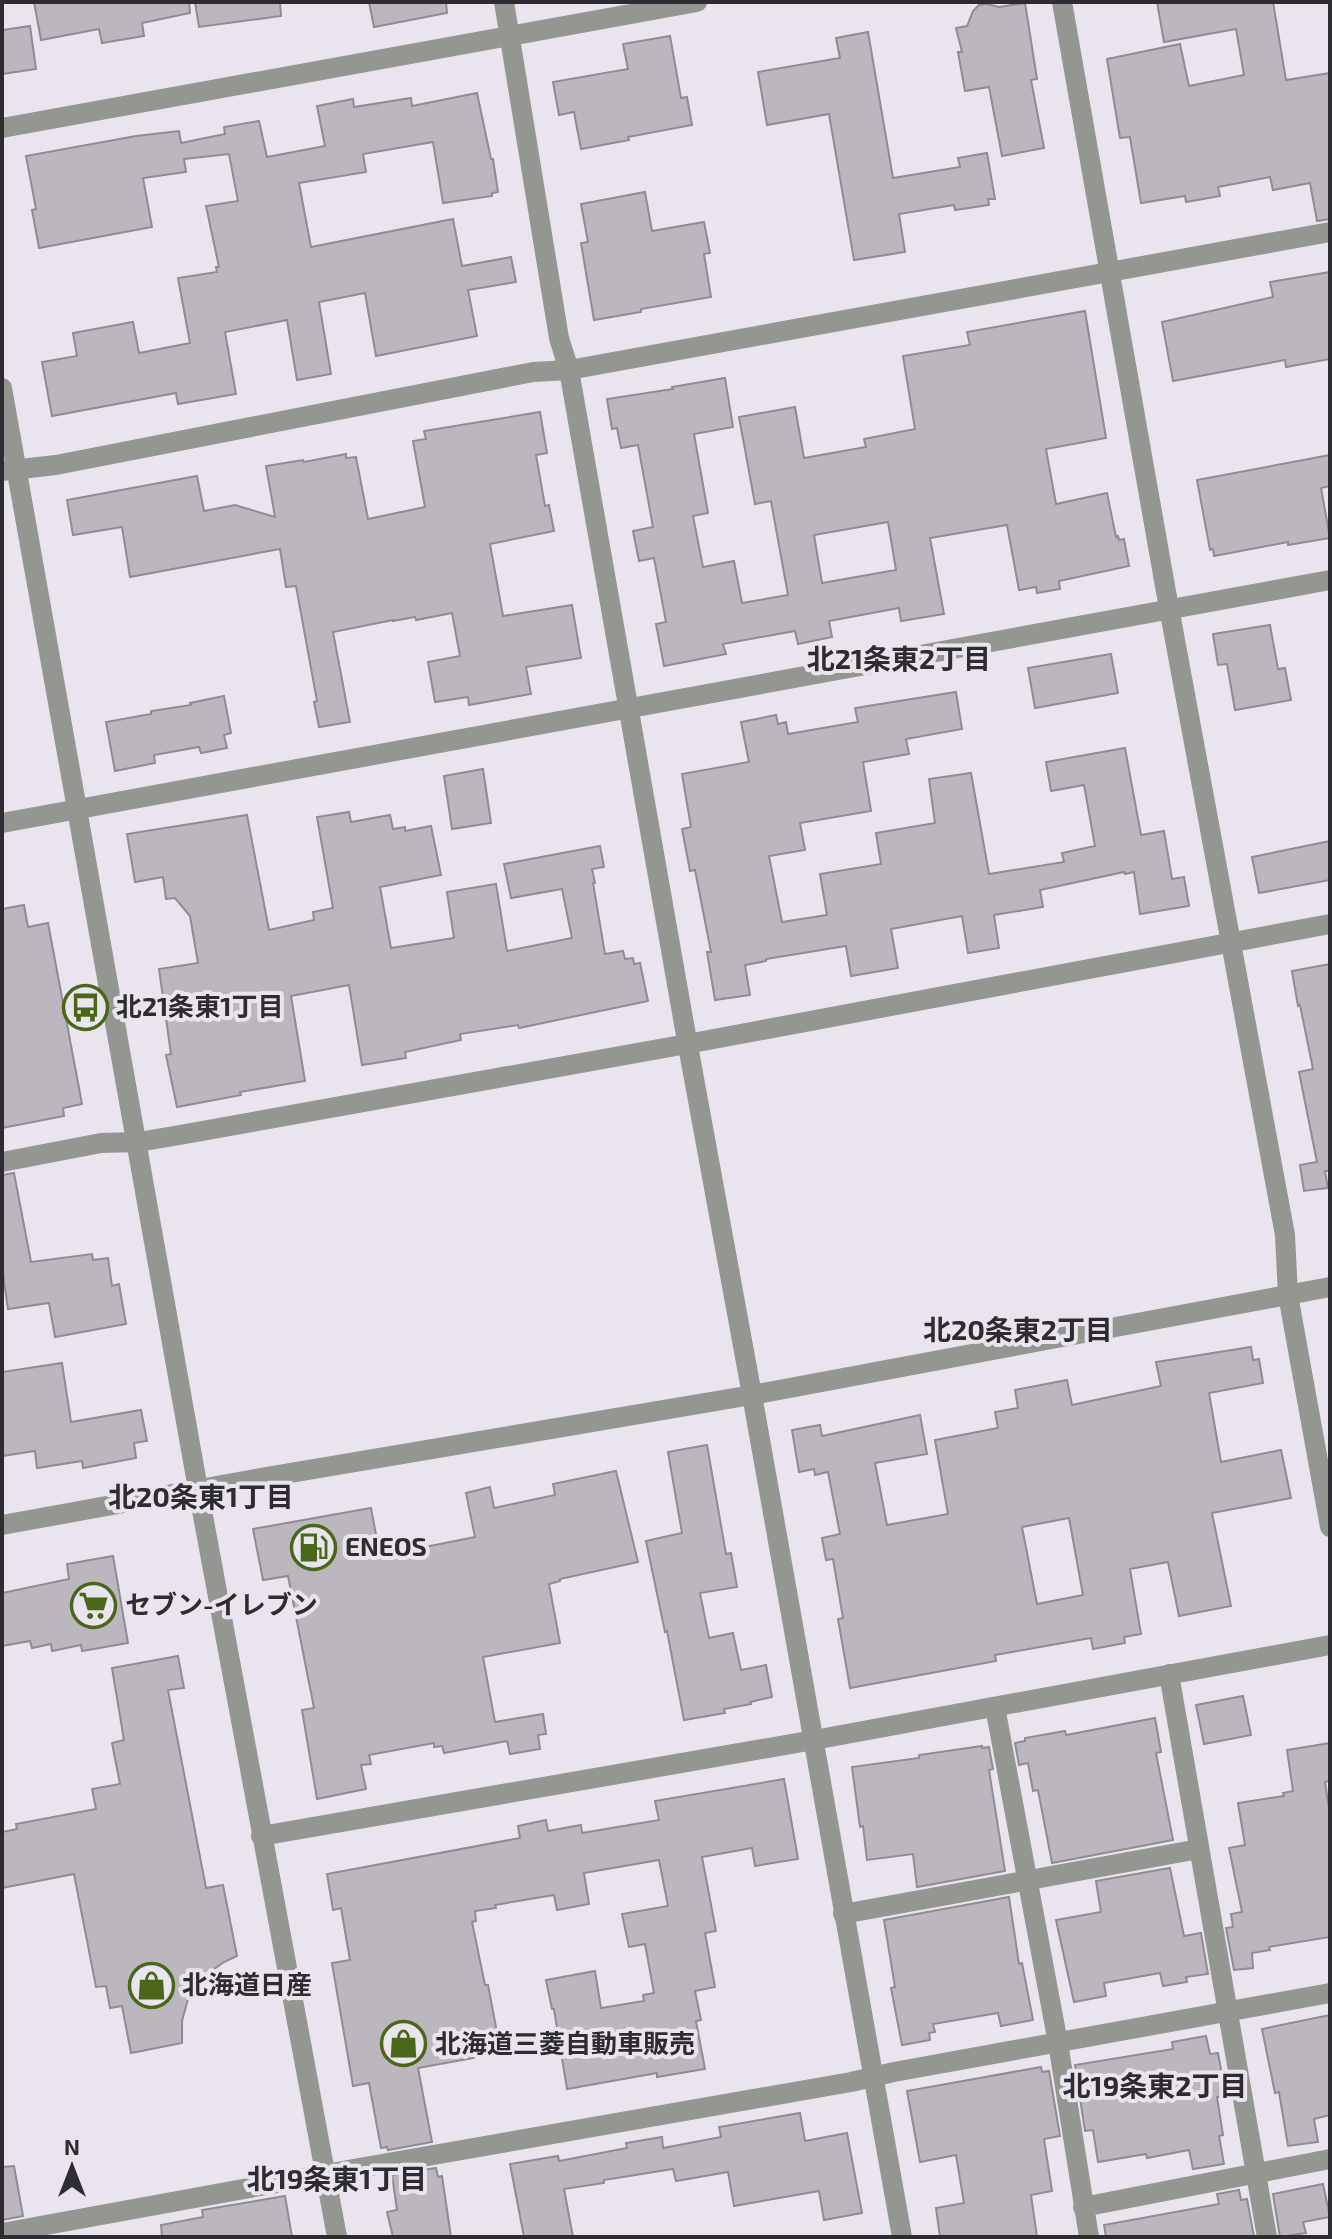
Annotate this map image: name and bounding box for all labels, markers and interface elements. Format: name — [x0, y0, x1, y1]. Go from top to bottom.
district label: 北21条東2丁目 — [807, 641, 991, 675]
bus stop icon: 北21条東1丁目 — [61, 983, 109, 1031]
place label: 北21条東1丁目 — [116, 990, 284, 1021]
district label: 北20条東2丁目 — [923, 1312, 1113, 1346]
district label: 北20条東1丁目 — [108, 1479, 294, 1513]
fuel station icon: ENEOS — [290, 1523, 338, 1571]
place label: ENEOS — [345, 1530, 427, 1561]
supermarket icon: セブン-イレブン — [70, 1581, 118, 1629]
place label: セブン-イレブン — [125, 1588, 318, 1619]
shop icon: 北海道日産 — [127, 1961, 175, 2009]
place label: 北海道日産 — [182, 1968, 312, 1999]
shop icon: 北海道三菱自動車販売 — [380, 2020, 428, 2068]
place label: 北海道三菱自動車販売 — [435, 2027, 695, 2058]
district label: 北19条東2丁目 — [1063, 2068, 1247, 2102]
north arrow — [32, 2127, 112, 2207]
text: N — [64, 2133, 80, 2159]
district label: 北19条東1丁目 — [247, 2161, 427, 2195]

